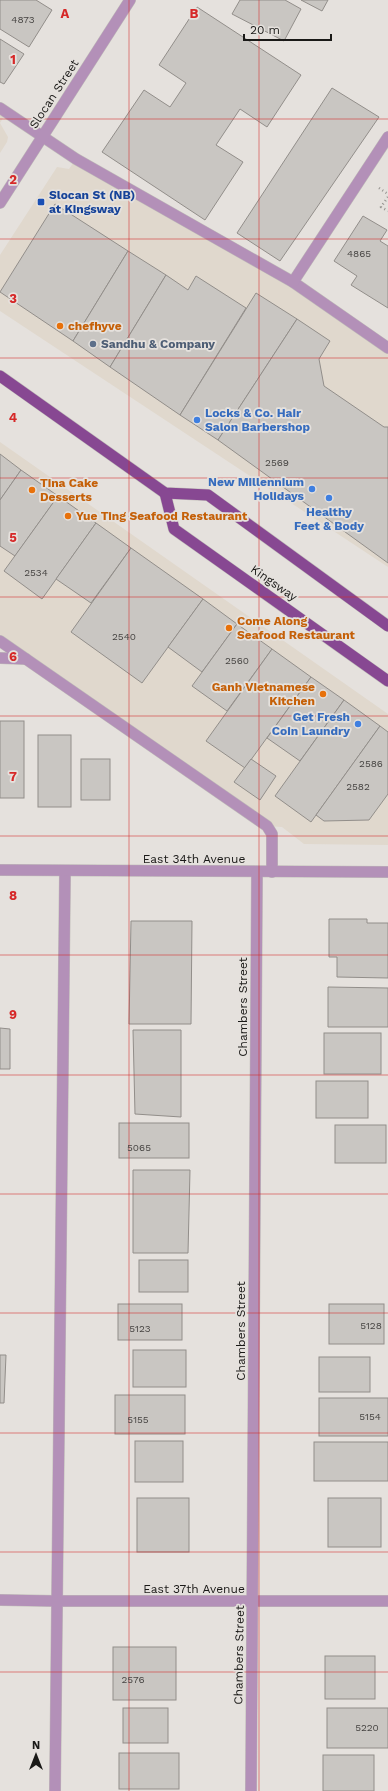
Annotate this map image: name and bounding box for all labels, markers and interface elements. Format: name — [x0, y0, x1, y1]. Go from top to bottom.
text: A — [61, 6, 70, 21]
text: B — [190, 6, 199, 21]
house number: 4873 — [11, 14, 35, 25]
scale bar — [244, 16, 331, 42]
text: 20 m — [250, 23, 280, 37]
text: 1 — [10, 52, 16, 67]
street label: Slocan Street — [26, 57, 82, 131]
text: 2 — [9, 172, 17, 187]
place label: Slocan St (NB) at Kingsway — [49, 188, 135, 216]
marker: Slocan St (NB) at Kingsway — [36, 197, 46, 207]
house number: 4865 — [347, 248, 371, 259]
text: 3 — [9, 291, 17, 306]
place label: chefhyve — [68, 319, 122, 333]
marker: chefhyve — [55, 321, 65, 331]
place label: Sandhu & Company — [101, 337, 215, 351]
marker: Sandhu & Company — [88, 339, 98, 349]
place label: Locks & Co. Hair Salon Barbershop — [205, 406, 310, 434]
text: 4 — [9, 410, 18, 425]
marker: Locks & Co. Hair Salon Barbershop — [192, 415, 202, 425]
house number: 2569 — [265, 457, 289, 468]
place label: New Millennium Holidays — [208, 475, 305, 503]
place label: Tina Cake Desserts — [40, 476, 98, 504]
marker: New Millennium Holidays — [307, 484, 317, 494]
marker: Tina Cake Desserts — [27, 485, 37, 495]
marker: Healthy Feet & Body — [324, 493, 334, 503]
place label: Healthy Feet & Body — [294, 505, 364, 533]
place label: Yue Ting Seafood Restaurant — [76, 509, 248, 523]
marker: Yue Ting Seafood Restaurant — [63, 511, 73, 521]
text: 5 — [9, 530, 17, 545]
street label: Kingsway — [248, 562, 301, 605]
house number: 2534 — [24, 567, 48, 578]
place label: Come Along Seafood Restaurant — [237, 614, 356, 642]
marker: Come Along Seafood Restaurant — [224, 623, 234, 633]
house number: 2540 — [112, 631, 136, 642]
text: 6 — [9, 649, 17, 664]
house number: 2560 — [225, 655, 249, 666]
place label: Ganh Vietnamese Kitchen — [212, 680, 315, 708]
marker: Ganh Vietnamese Kitchen — [318, 689, 328, 699]
place label: Get Fresh Coin Laundry — [272, 710, 350, 738]
marker: Get Fresh Coin Laundry — [353, 719, 363, 729]
house number: 2586 — [359, 758, 383, 769]
text: 7 — [9, 769, 17, 784]
house number: 2582 — [346, 781, 370, 792]
street label: East 34th Avenue — [143, 852, 245, 866]
text: 8 — [9, 888, 17, 903]
street label: Chambers Street — [236, 957, 250, 1057]
text: 9 — [9, 1007, 17, 1022]
house number: 5065 — [127, 1142, 151, 1153]
street label: Chambers Street — [234, 1281, 248, 1381]
house number: 5128 — [360, 1320, 382, 1331]
house number: 5123 — [129, 1323, 151, 1334]
house number: 5154 — [359, 1411, 381, 1422]
house number: 5155 — [127, 1414, 149, 1425]
street label: East 37th Avenue — [143, 1582, 245, 1596]
street label: Chambers Street — [231, 1605, 247, 1705]
house number: 2576 — [121, 1674, 145, 1685]
house number: 5220 — [355, 1722, 379, 1733]
north arrow — [16, 1735, 56, 1775]
text: N — [32, 1739, 40, 1752]

